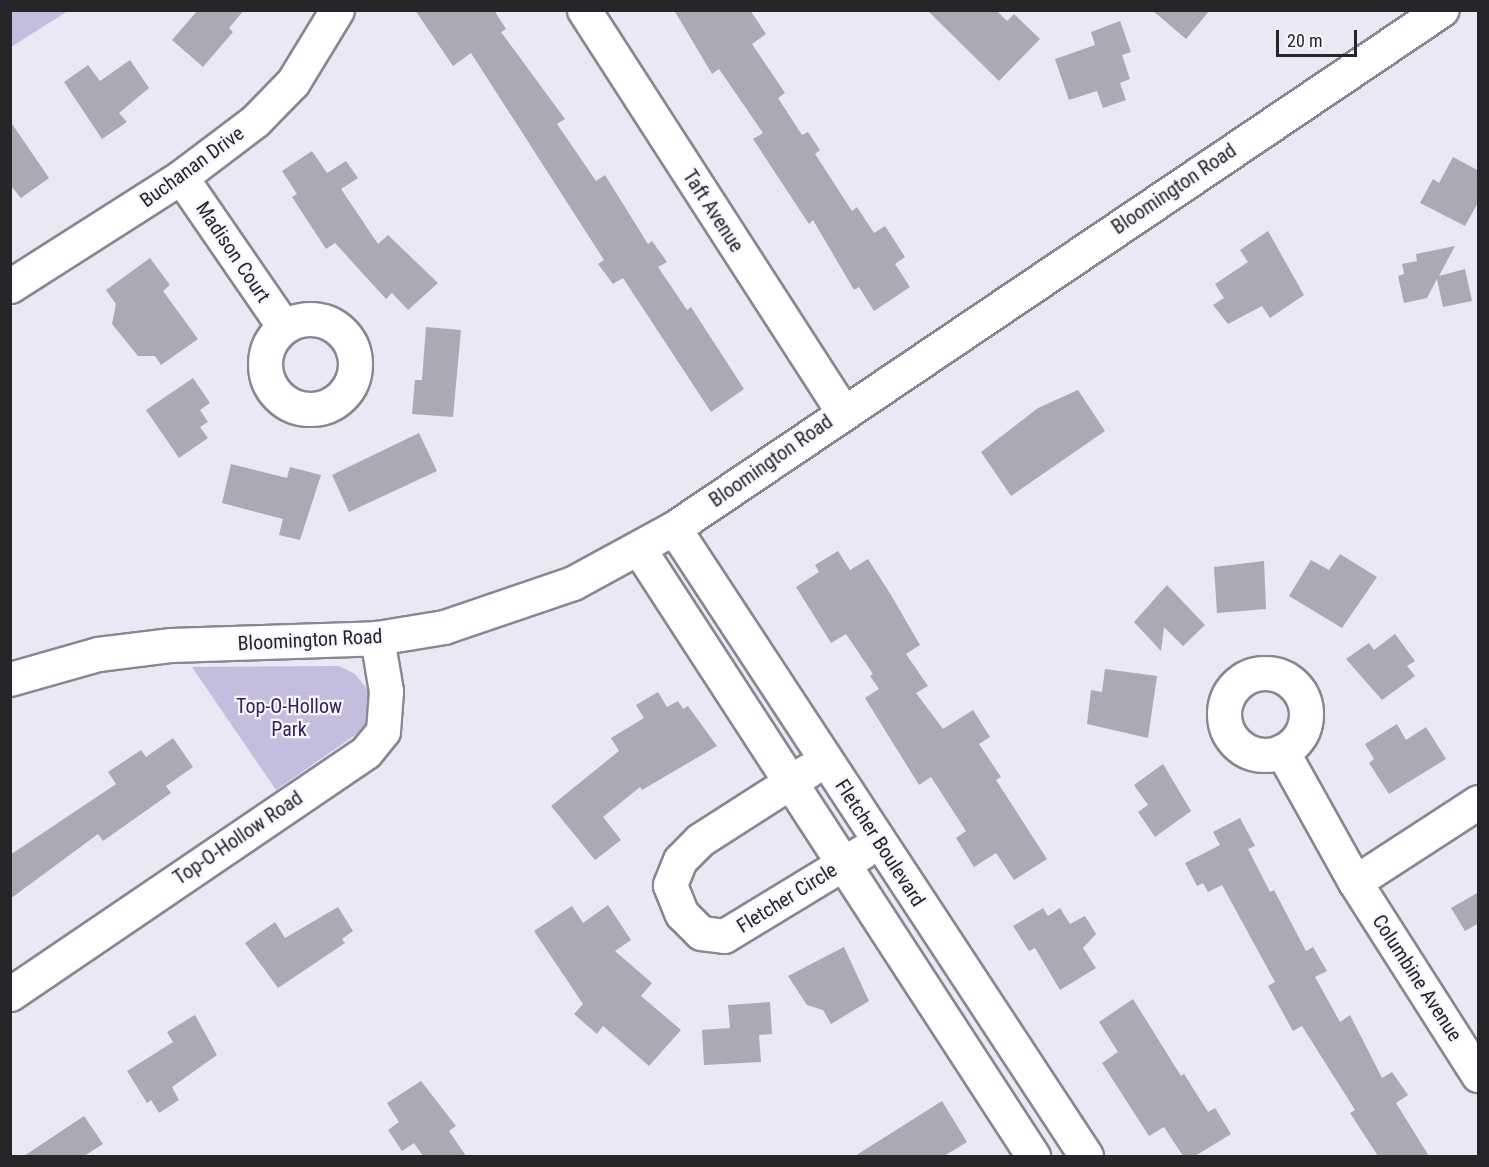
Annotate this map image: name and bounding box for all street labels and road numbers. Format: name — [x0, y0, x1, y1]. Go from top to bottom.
street label: Buchanan Drive — [135, 121, 249, 213]
street label: Bloomington Road — [1107, 139, 1241, 239]
street label: Taft Avenue — [678, 165, 748, 257]
street label: Madison Court — [191, 197, 275, 307]
street label: Bloomington Road — [705, 410, 837, 512]
street label: Bloomington Road — [237, 624, 383, 656]
street label: Fletcher Boulevard — [830, 775, 930, 911]
street label: Top-O-Hollow Road — [169, 786, 307, 890]
street label: Fletcher Circle — [733, 858, 841, 938]
street label: Columbine Avenue — [1367, 910, 1467, 1046]

